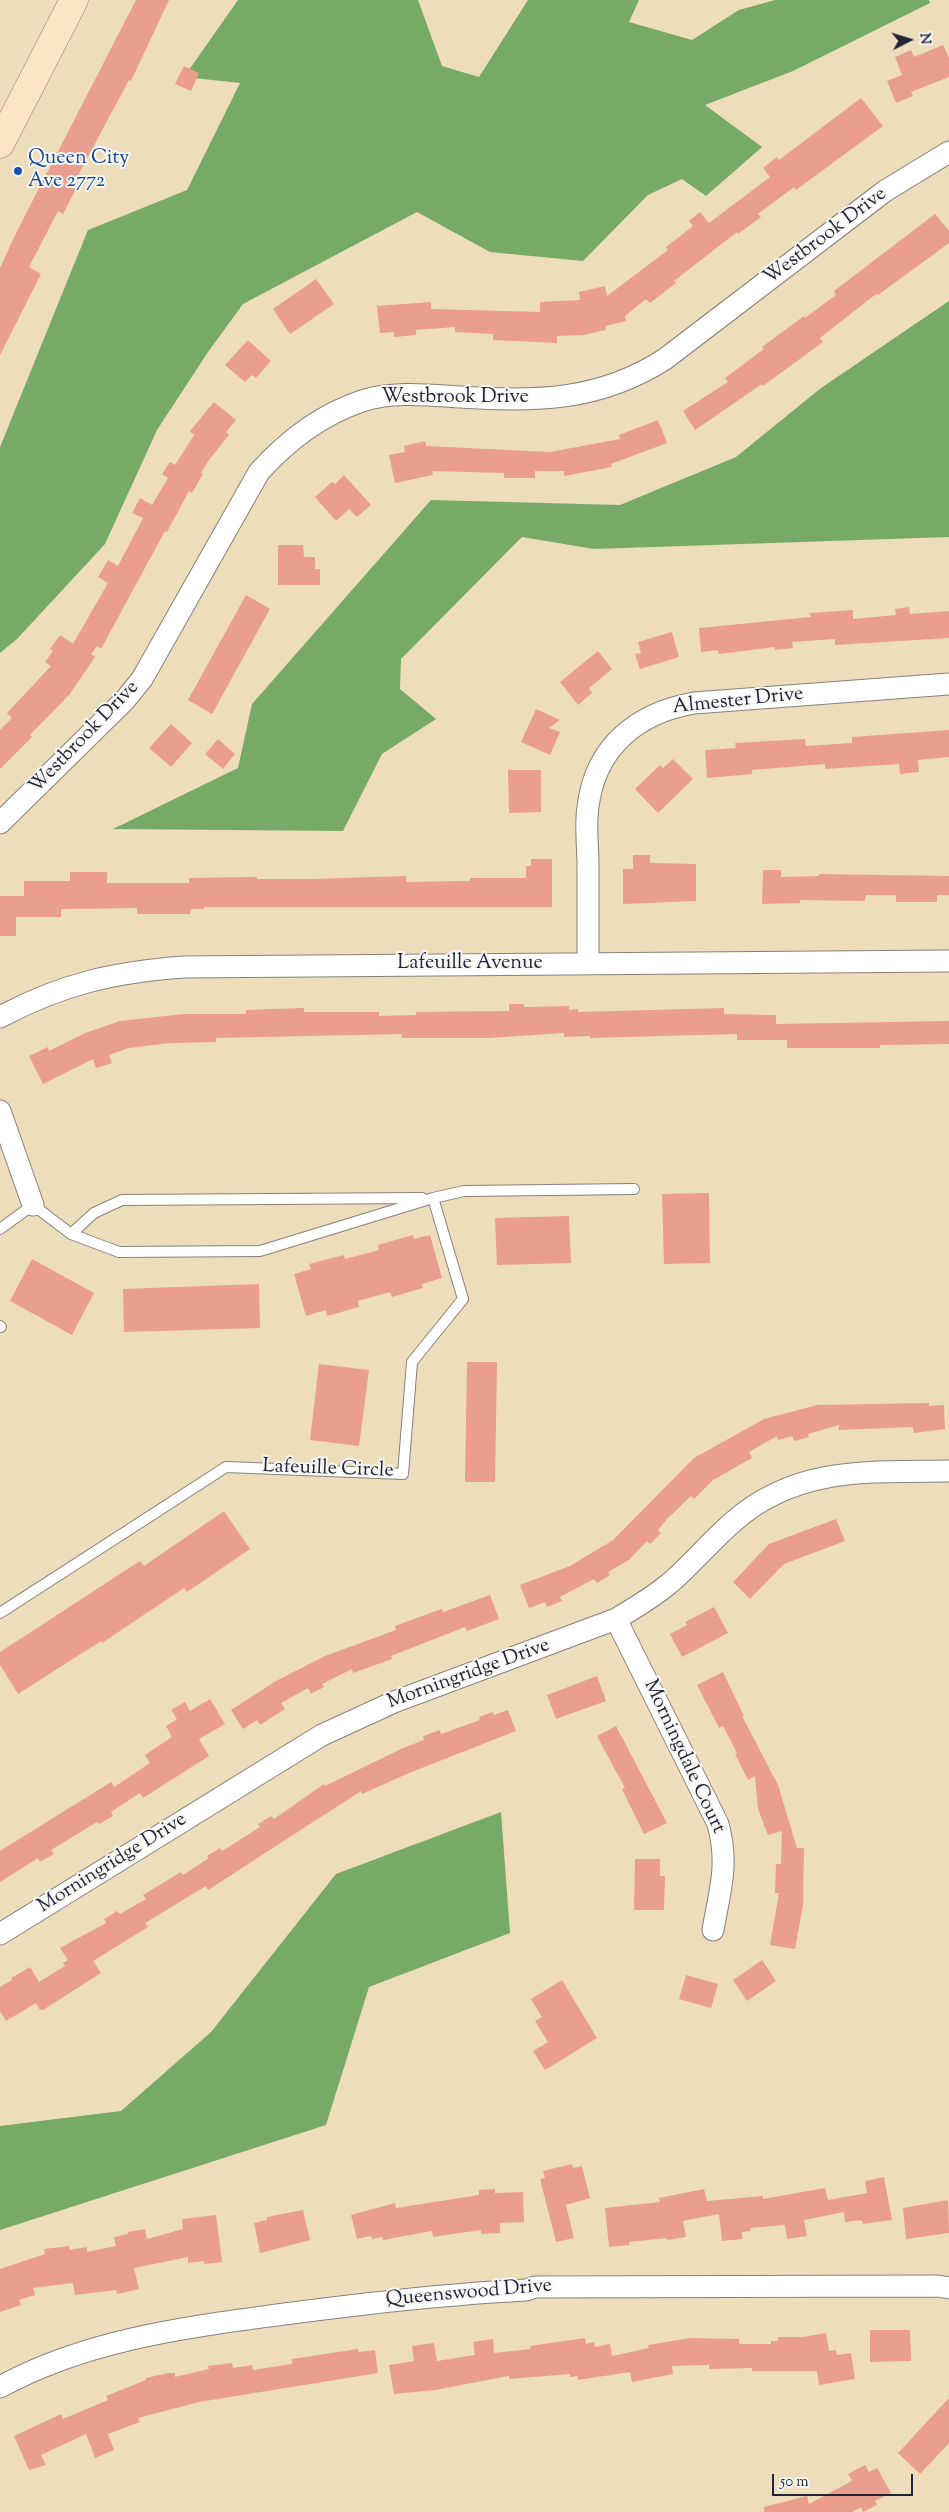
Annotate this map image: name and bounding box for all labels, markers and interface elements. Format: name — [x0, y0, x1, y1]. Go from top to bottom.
north arrow — [884, 15, 934, 65]
text: N — [913, 32, 934, 45]
place label: Queen City Ave 2772 — [28, 148, 129, 195]
marker: Queen City Ave 2772 — [12, 165, 24, 177]
street label: Westbrook Drive — [760, 183, 892, 291]
street label: Westbrook Drive — [381, 387, 529, 411]
street label: Westbrook Drive — [25, 677, 145, 799]
street label: Almester Drive — [671, 683, 805, 721]
street label: Lafeuille Avenue — [397, 953, 543, 977]
street label: Lafeuille Circle — [262, 1456, 394, 1484]
street label: Morningridge Drive — [385, 1634, 553, 1716]
street label: Morningdale Court — [637, 1676, 729, 1838]
street label: Morningridge Drive — [34, 1809, 192, 1919]
street label: Queenswood Drive — [385, 2275, 553, 2313]
scale bar — [774, 2464, 915, 2496]
text: 50 m — [780, 2472, 809, 2493]

